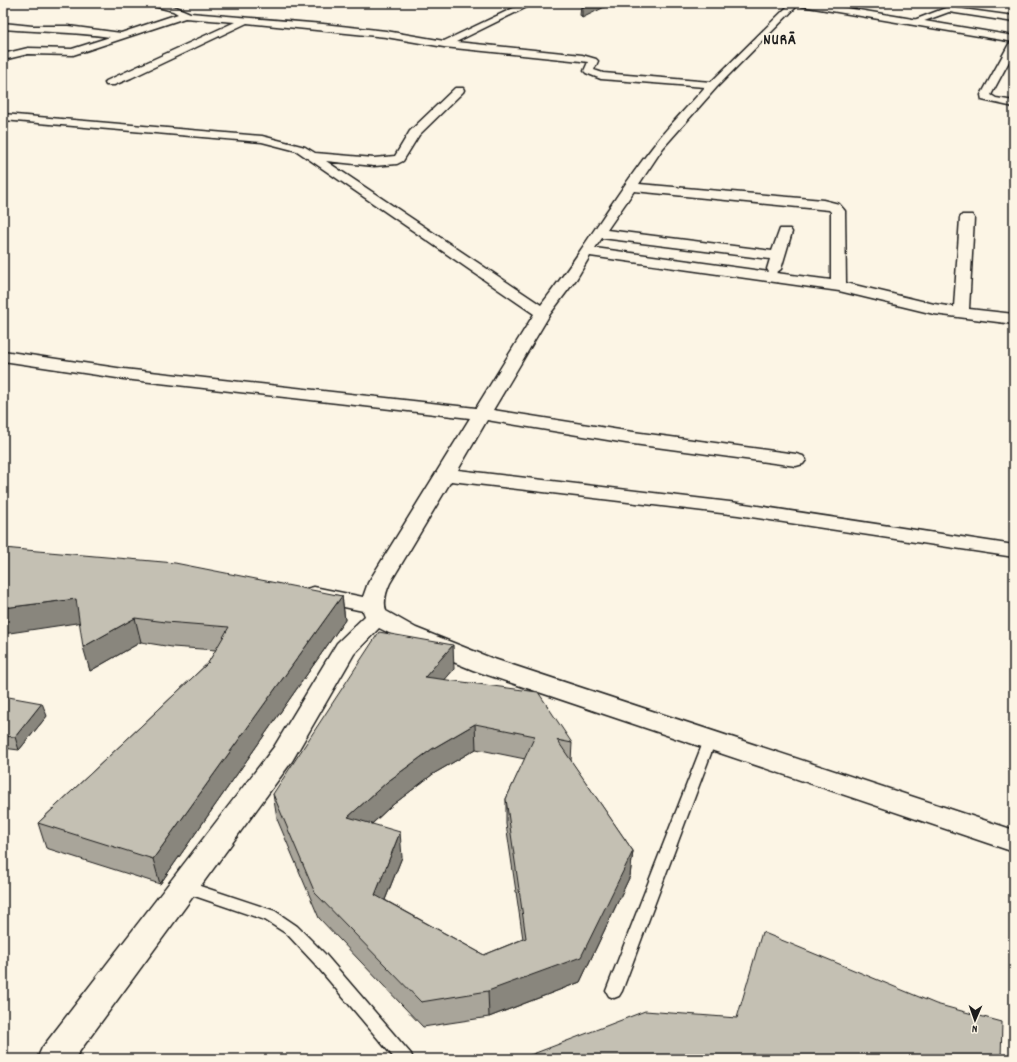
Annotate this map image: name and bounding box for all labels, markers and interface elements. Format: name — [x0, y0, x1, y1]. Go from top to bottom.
district label: NURĀ — [763, 30, 797, 52]
north arrow — [955, 1000, 995, 1040]
text: N — [971, 1020, 978, 1036]

